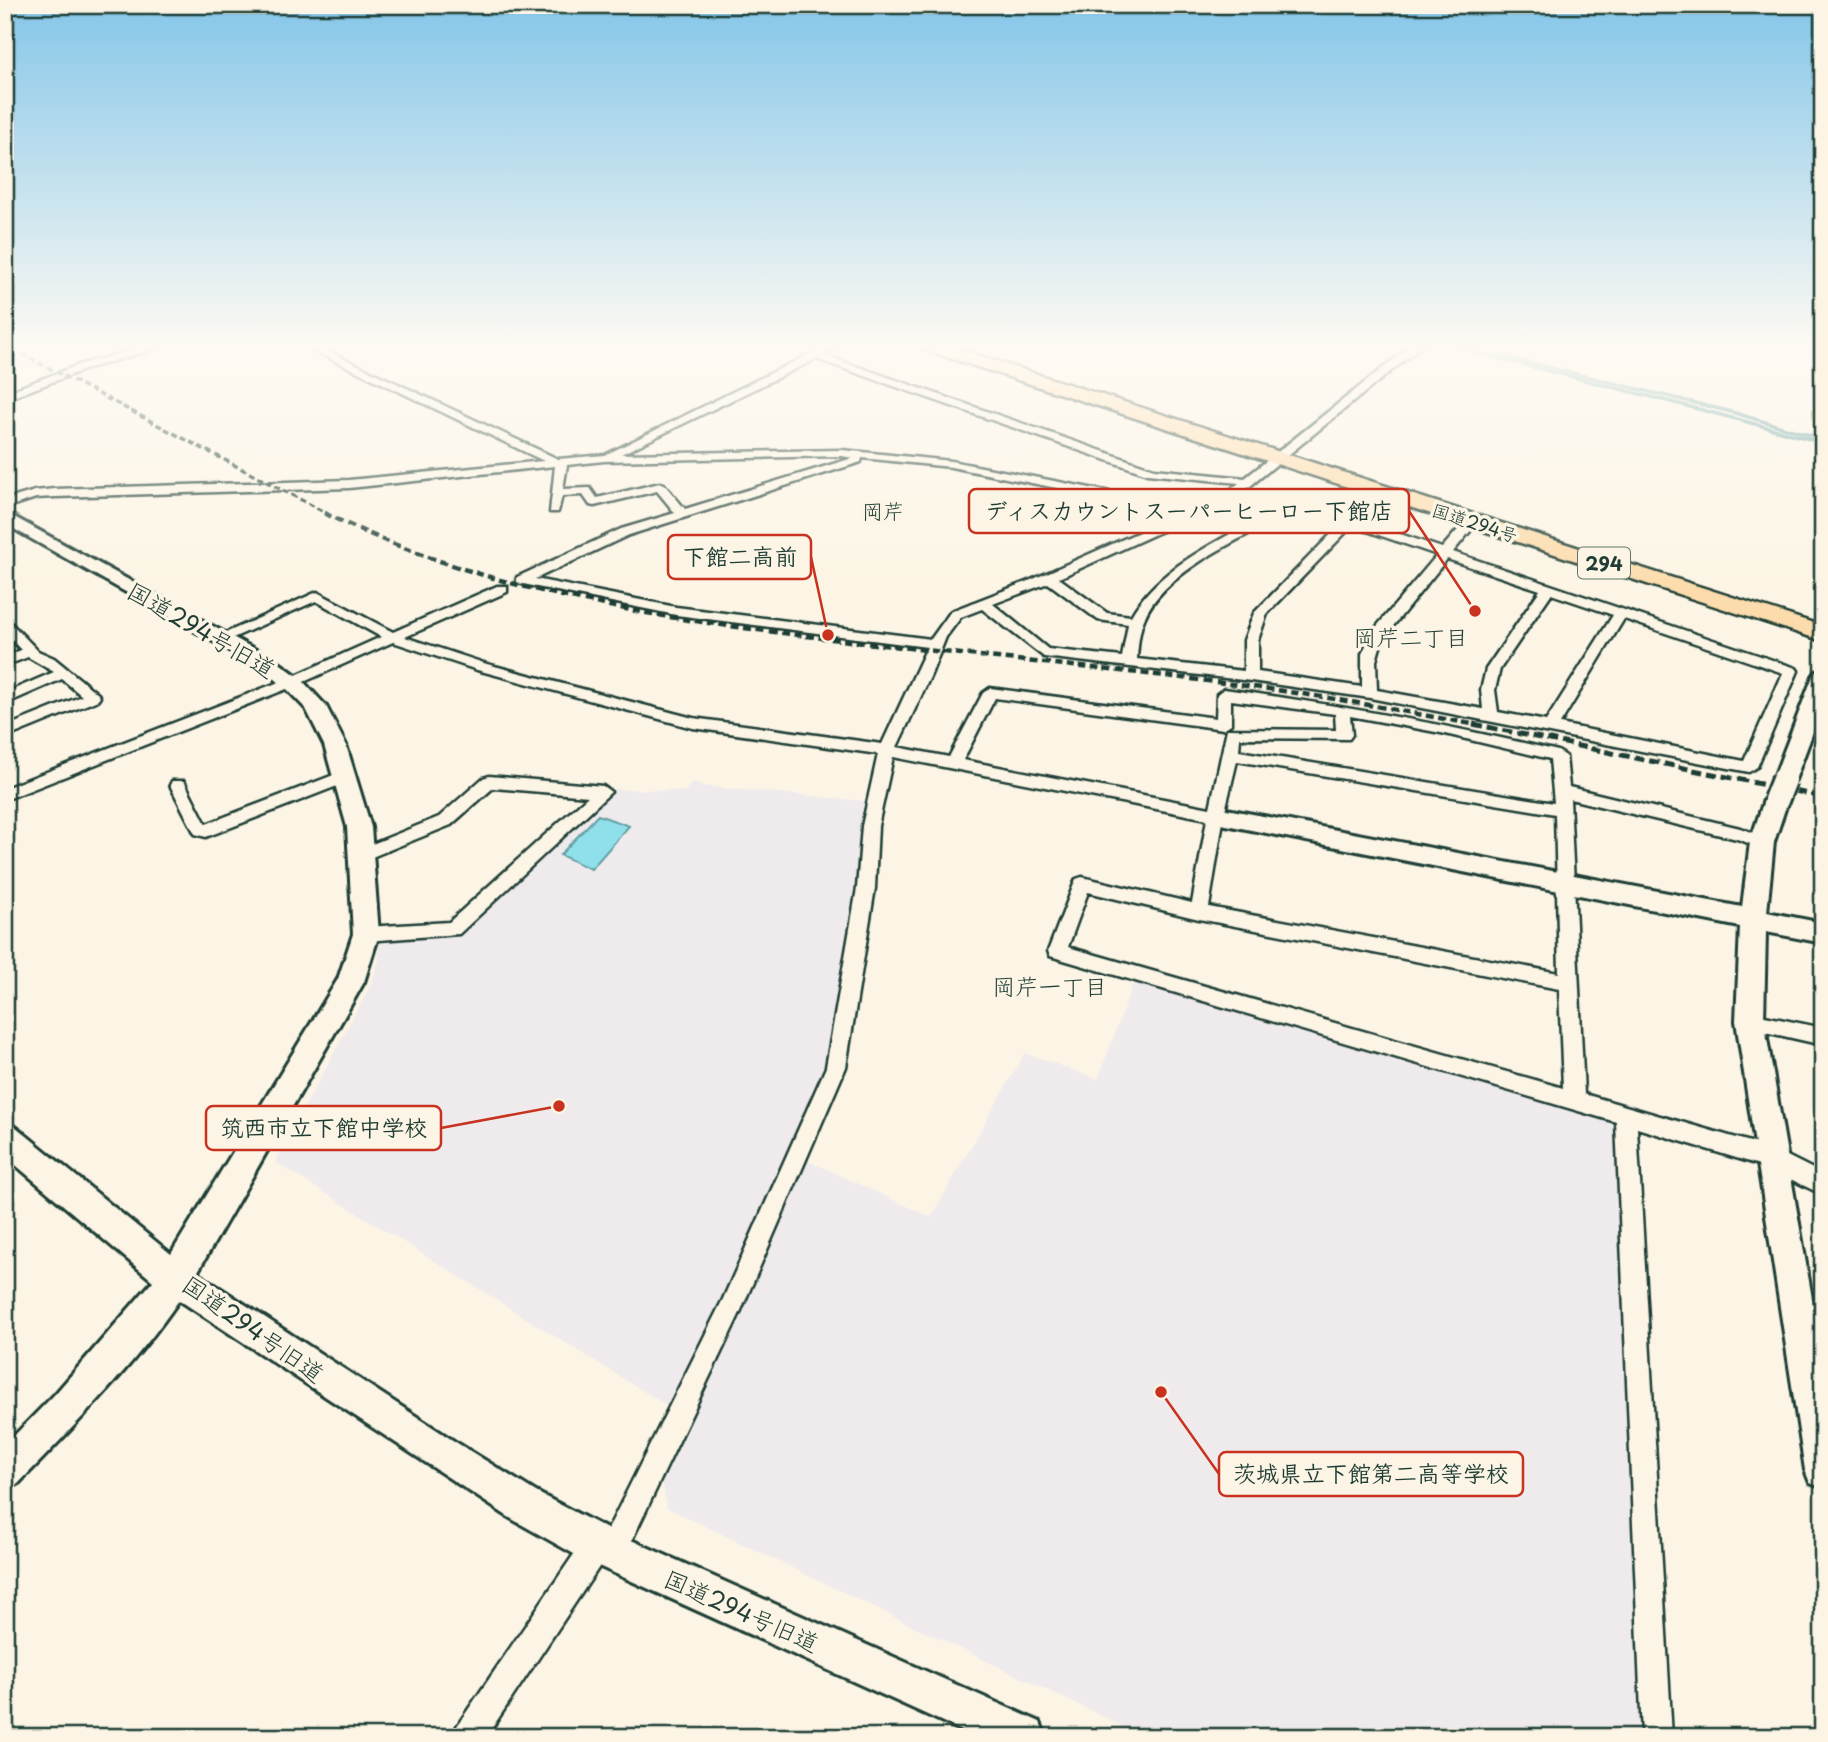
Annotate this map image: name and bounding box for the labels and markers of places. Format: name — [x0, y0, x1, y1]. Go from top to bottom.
callout: ディスカウントスーパーヒーロー下館店 — [969, 489, 1409, 533]
callout: 下館二高前 — [668, 535, 811, 579]
callout: 筑西市立下館中学校 — [206, 1106, 441, 1150]
callout: 茨城県立下館第二高等学校 — [1219, 1452, 1523, 1496]

